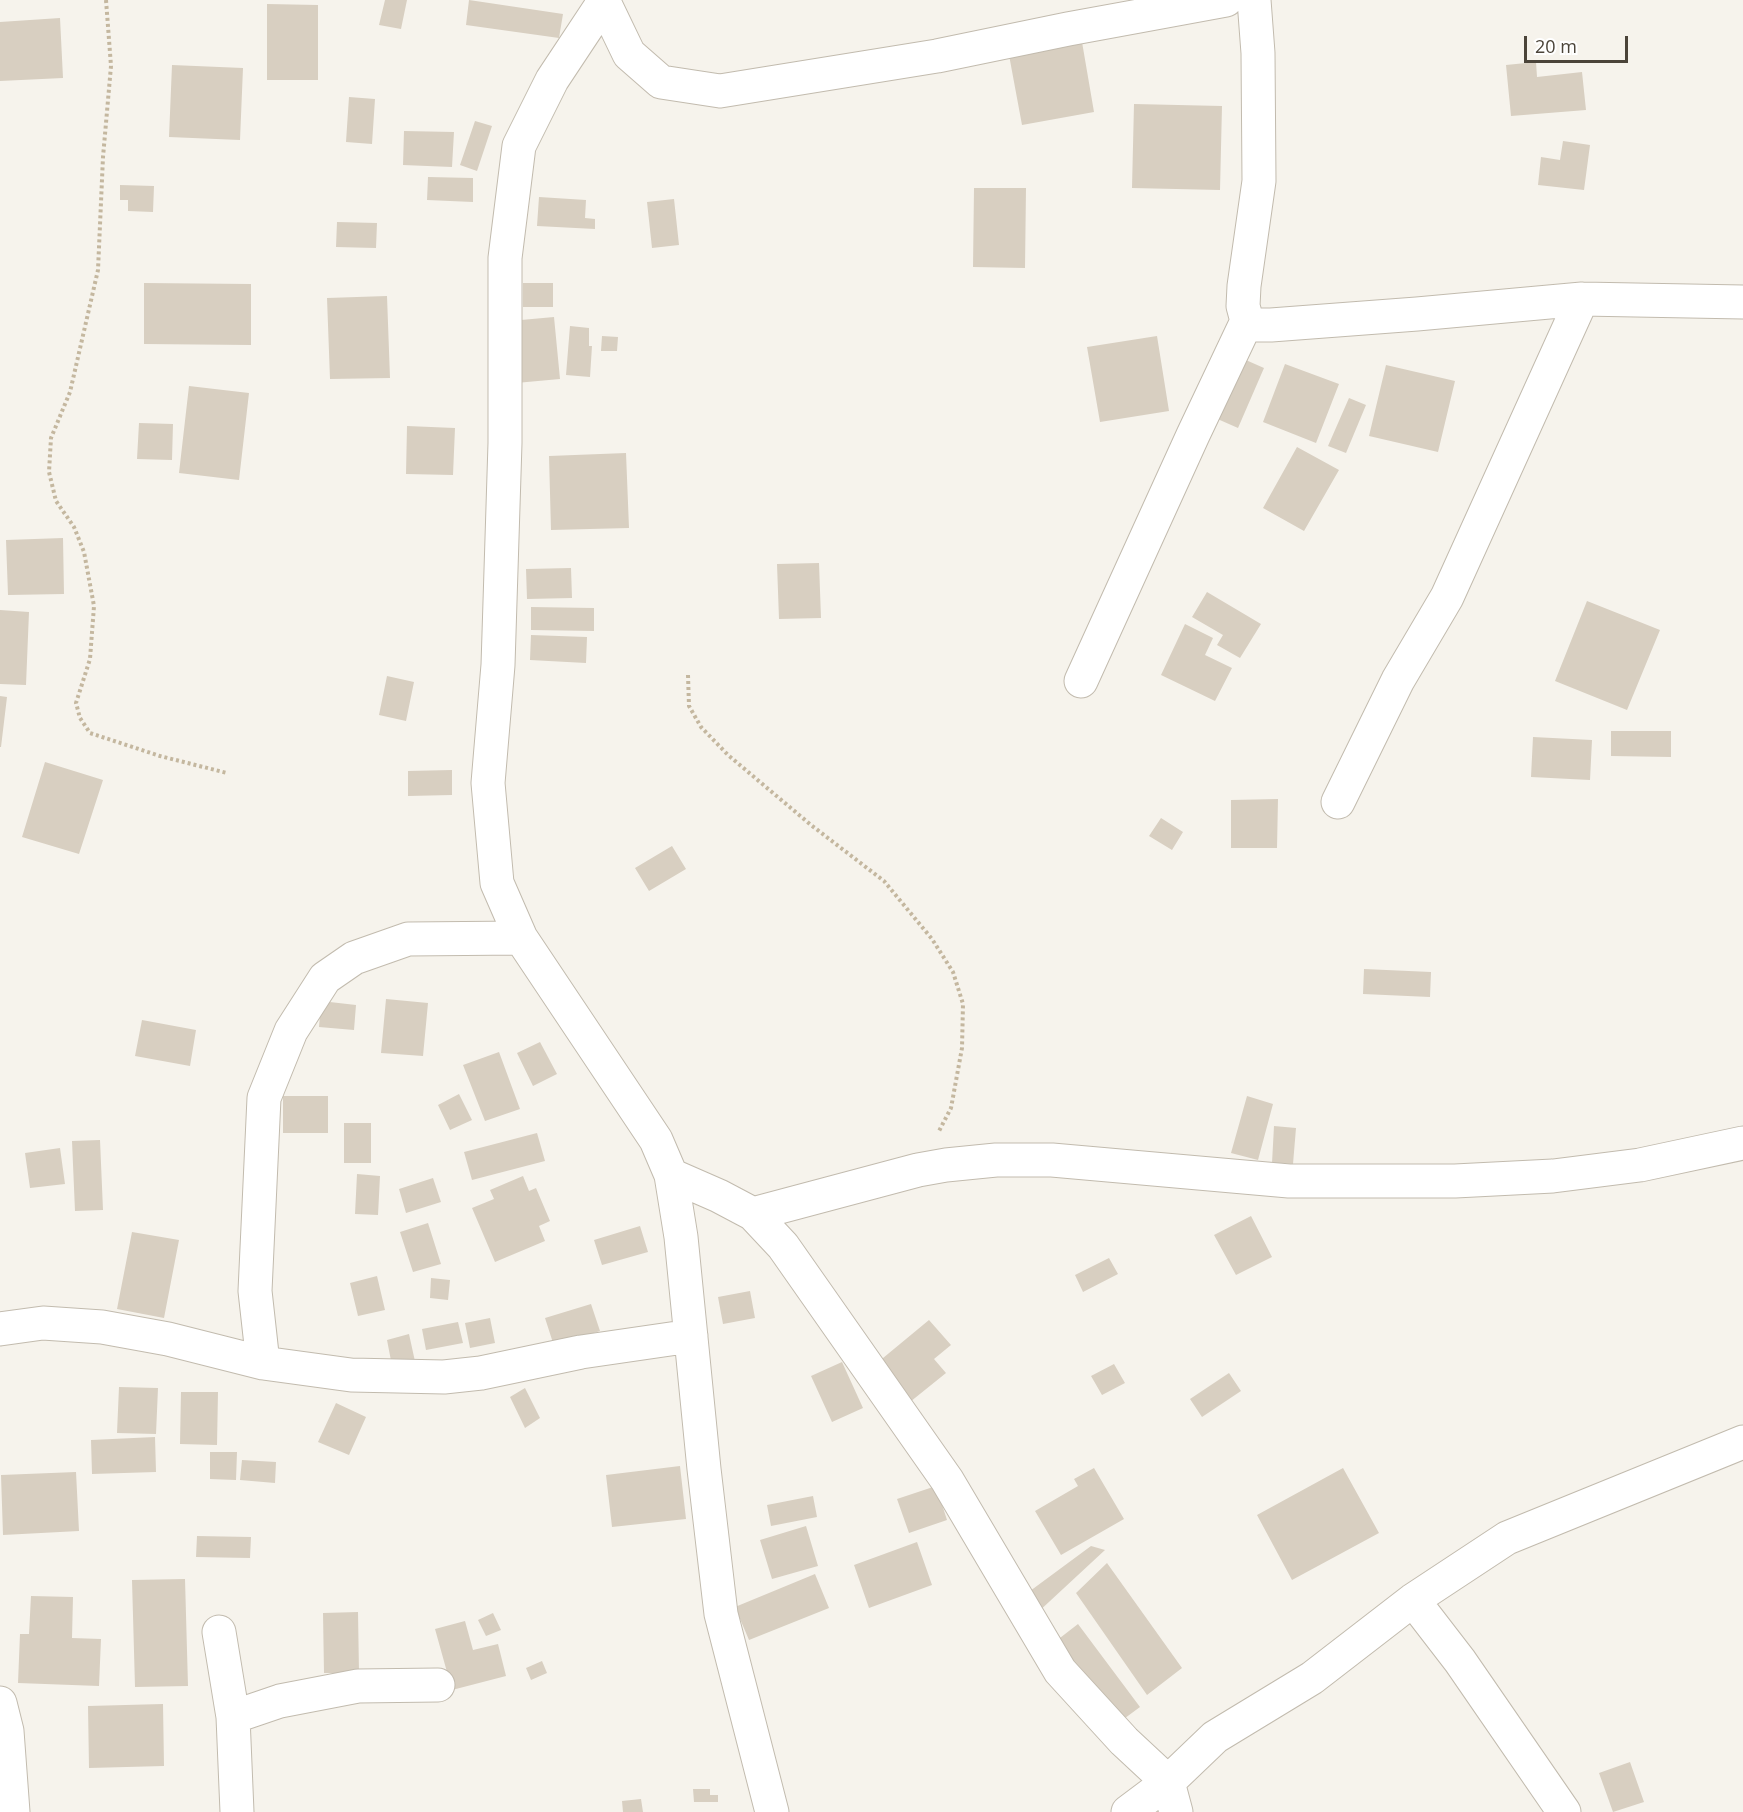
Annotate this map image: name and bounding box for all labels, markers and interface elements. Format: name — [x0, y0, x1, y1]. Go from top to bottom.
scale bar — [1527, 24, 1630, 62]
text: 20 m — [1535, 34, 1577, 58]

